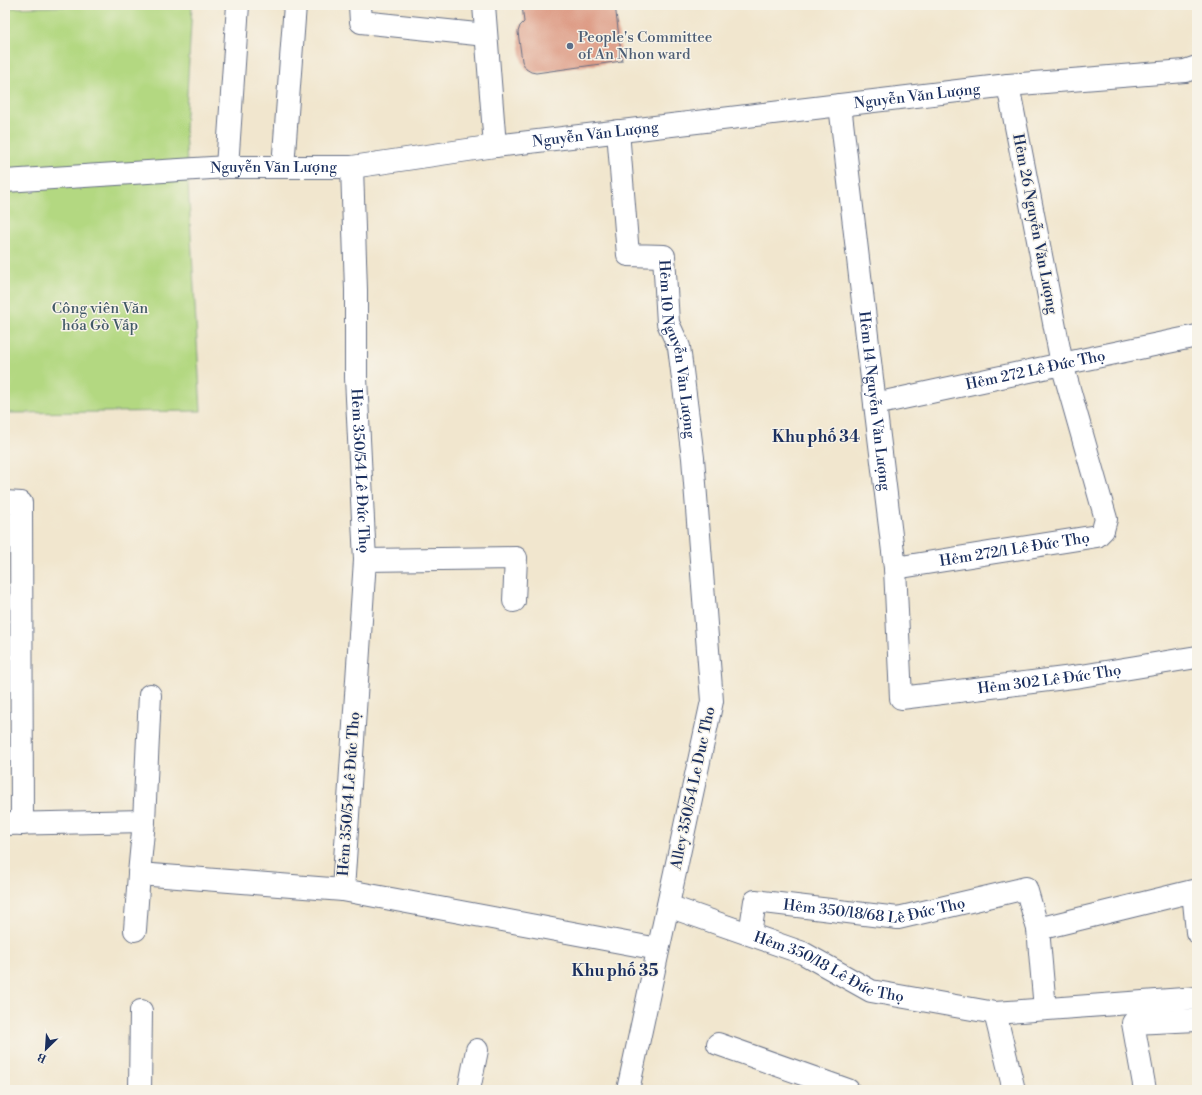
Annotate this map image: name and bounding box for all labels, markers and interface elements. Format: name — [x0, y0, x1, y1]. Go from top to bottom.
place label: People's Committee of An Nhon ward — [578, 28, 712, 64]
marker: People's Committee of An Nhon ward — [565, 41, 575, 51]
street label: Nguyễn Văn Lượng — [853, 79, 981, 113]
street label: Nguyễn Văn Lượng — [531, 117, 660, 151]
street label: Hẻm 26 Nguyễn Văn Lượng — [1008, 132, 1062, 316]
street label: Nguyễn Văn Lượng — [210, 157, 337, 178]
street label: Hẻm 10 Nguyễn Văn Lượng — [655, 259, 700, 440]
park label: Công viên Văn hóa Gò Vấp — [52, 299, 148, 335]
street label: Hẻm 14 Nguyễn Văn Lượng — [855, 310, 895, 492]
street label: Hẻm 272 Lê Đức Thọ — [964, 346, 1107, 394]
street label: Hẻm 350/54 Lê Đức Thọ — [347, 388, 374, 554]
district label: Khu phố 34 — [772, 427, 860, 447]
street label: Hẻm 272/1 Lê Đức Thọ — [938, 528, 1091, 570]
street label: Hẻm 302 Lê Đức Thọ — [977, 660, 1123, 698]
street label: Alley 350/54 Le Duc Tho — [666, 705, 720, 872]
street label: Hẻm 350/54 Lê Đức Thọ — [334, 711, 364, 877]
street label: Hẻm 350/18/68 Lê Đức Thọ — [782, 893, 967, 927]
street label: Hẻm 350/18 Lê Đức Thọ — [751, 927, 906, 1006]
district label: Khu phố 35 — [572, 961, 658, 981]
north arrow — [26, 1029, 66, 1069]
text: B — [35, 1049, 49, 1065]

